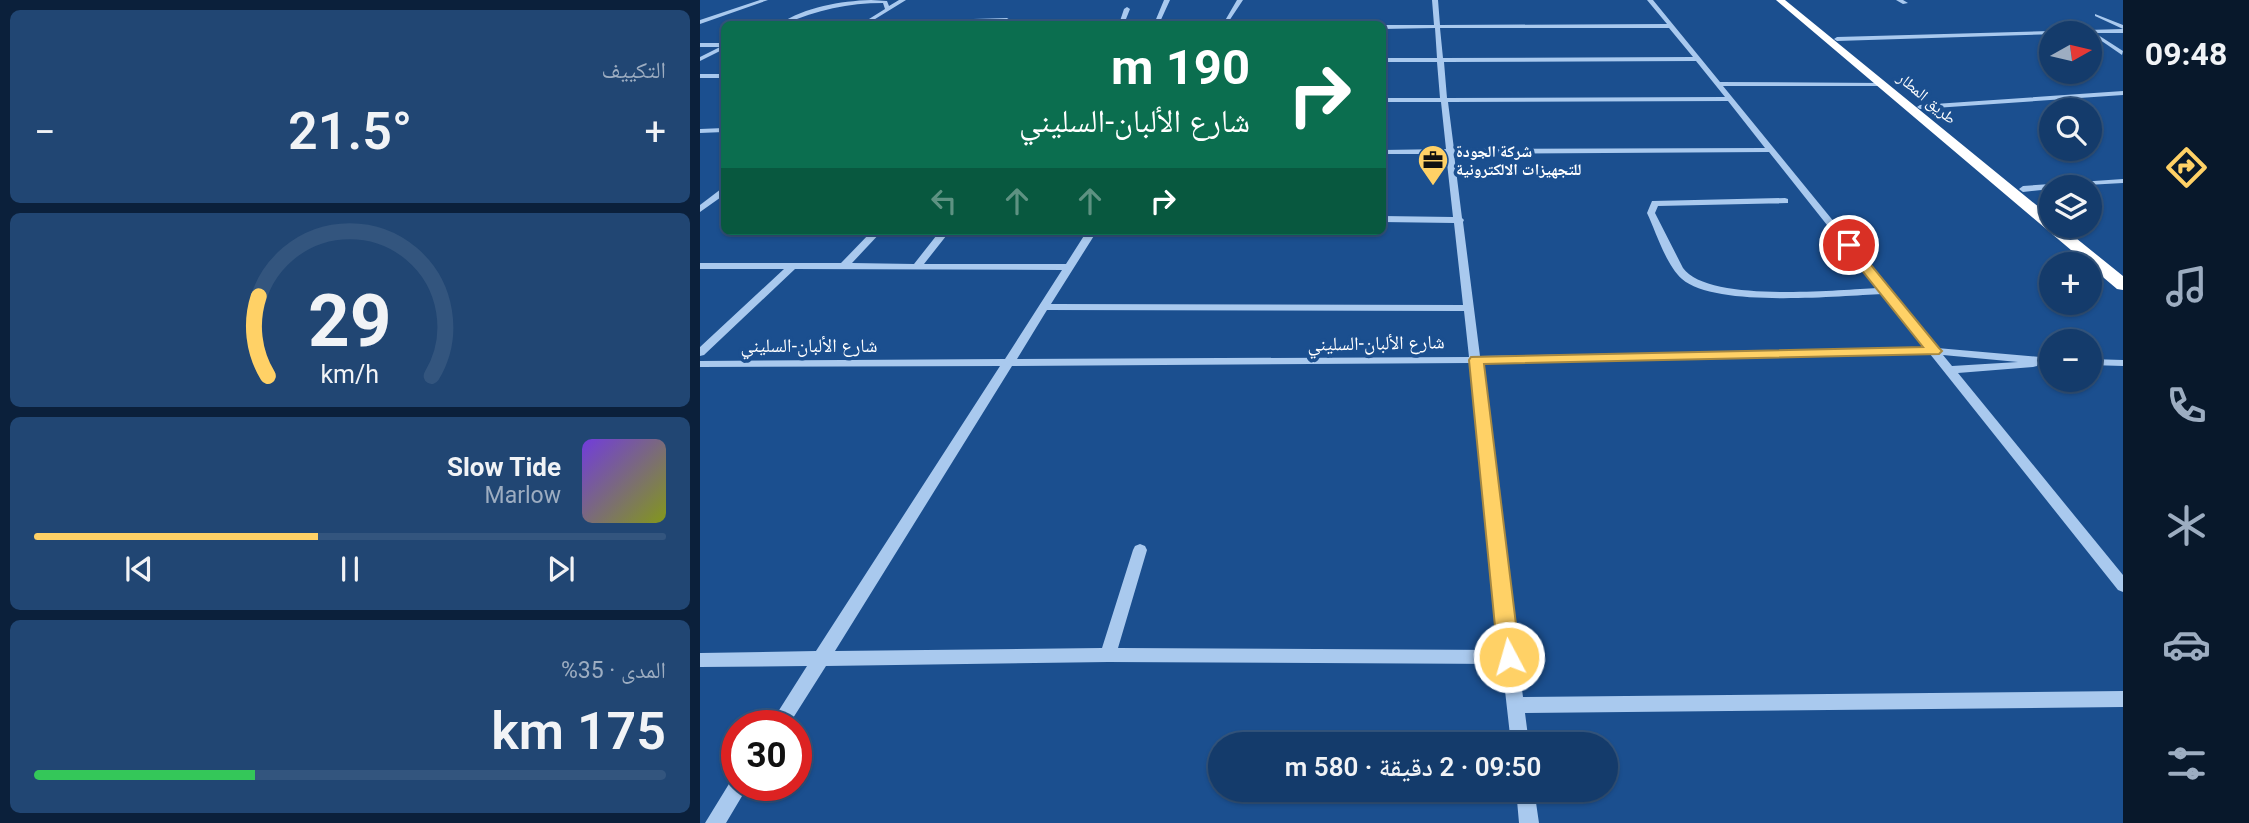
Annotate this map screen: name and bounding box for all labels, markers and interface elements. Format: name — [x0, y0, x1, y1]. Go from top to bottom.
north arrow — [2039, 21, 2102, 84]
map controls — [2039, 21, 2102, 392]
text: 09:48 — [2145, 35, 2227, 73]
text: 190 m — [1111, 39, 1250, 96]
icon: right — [1274, 49, 1365, 140]
text: التكييف — [601, 57, 666, 84]
street label: طريق المطار — [1892, 67, 1960, 129]
button: search — [2039, 98, 2102, 161]
text: 21.5° — [288, 101, 412, 162]
text: شارع الألبان-السليني — [1019, 102, 1250, 140]
text: − — [34, 110, 56, 154]
text: + — [644, 110, 666, 154]
place label: شركة الجودة للتجهيزات الالكترونية — [1456, 142, 1581, 179]
office icon: شركة الجودة للتجهيزات الالكترونية — [1416, 143, 1450, 187]
icon: directions — [2162, 143, 2211, 192]
button: layers — [2039, 175, 2102, 238]
icon: left — [925, 182, 963, 220]
icon: ahead — [998, 182, 1036, 220]
icon: ahead — [1071, 182, 1109, 220]
icon: right — [1144, 182, 1182, 220]
pin — [1819, 215, 1879, 275]
icon: arrive — [1830, 226, 1868, 264]
button: + — [2039, 252, 2102, 315]
icon: music — [2162, 262, 2211, 311]
text: 29 — [308, 278, 392, 364]
button: − — [2039, 329, 2102, 392]
street label: شارع الألبان-السليني — [1307, 330, 1445, 360]
street label: شارع الألبان-السليني — [740, 334, 878, 360]
text: km/h — [321, 360, 379, 389]
icon: phone — [2162, 381, 2211, 430]
text: Slow Tide — [447, 452, 561, 482]
text: Marlow — [485, 482, 561, 509]
icon: climate — [2162, 501, 2211, 550]
icon: previous — [120, 550, 158, 588]
icon: pause — [331, 550, 369, 588]
icon: next — [542, 550, 580, 588]
position arrow — [1472, 620, 1546, 694]
icon: car — [2162, 620, 2211, 669]
text: المدى · 35% — [561, 657, 666, 684]
text: 175 km — [491, 701, 666, 762]
speed limit sign: 30 — [721, 710, 812, 801]
icon: filters — [2162, 739, 2211, 788]
text: 09:50 · 2 دقيقة · 580 m — [1285, 752, 1541, 782]

